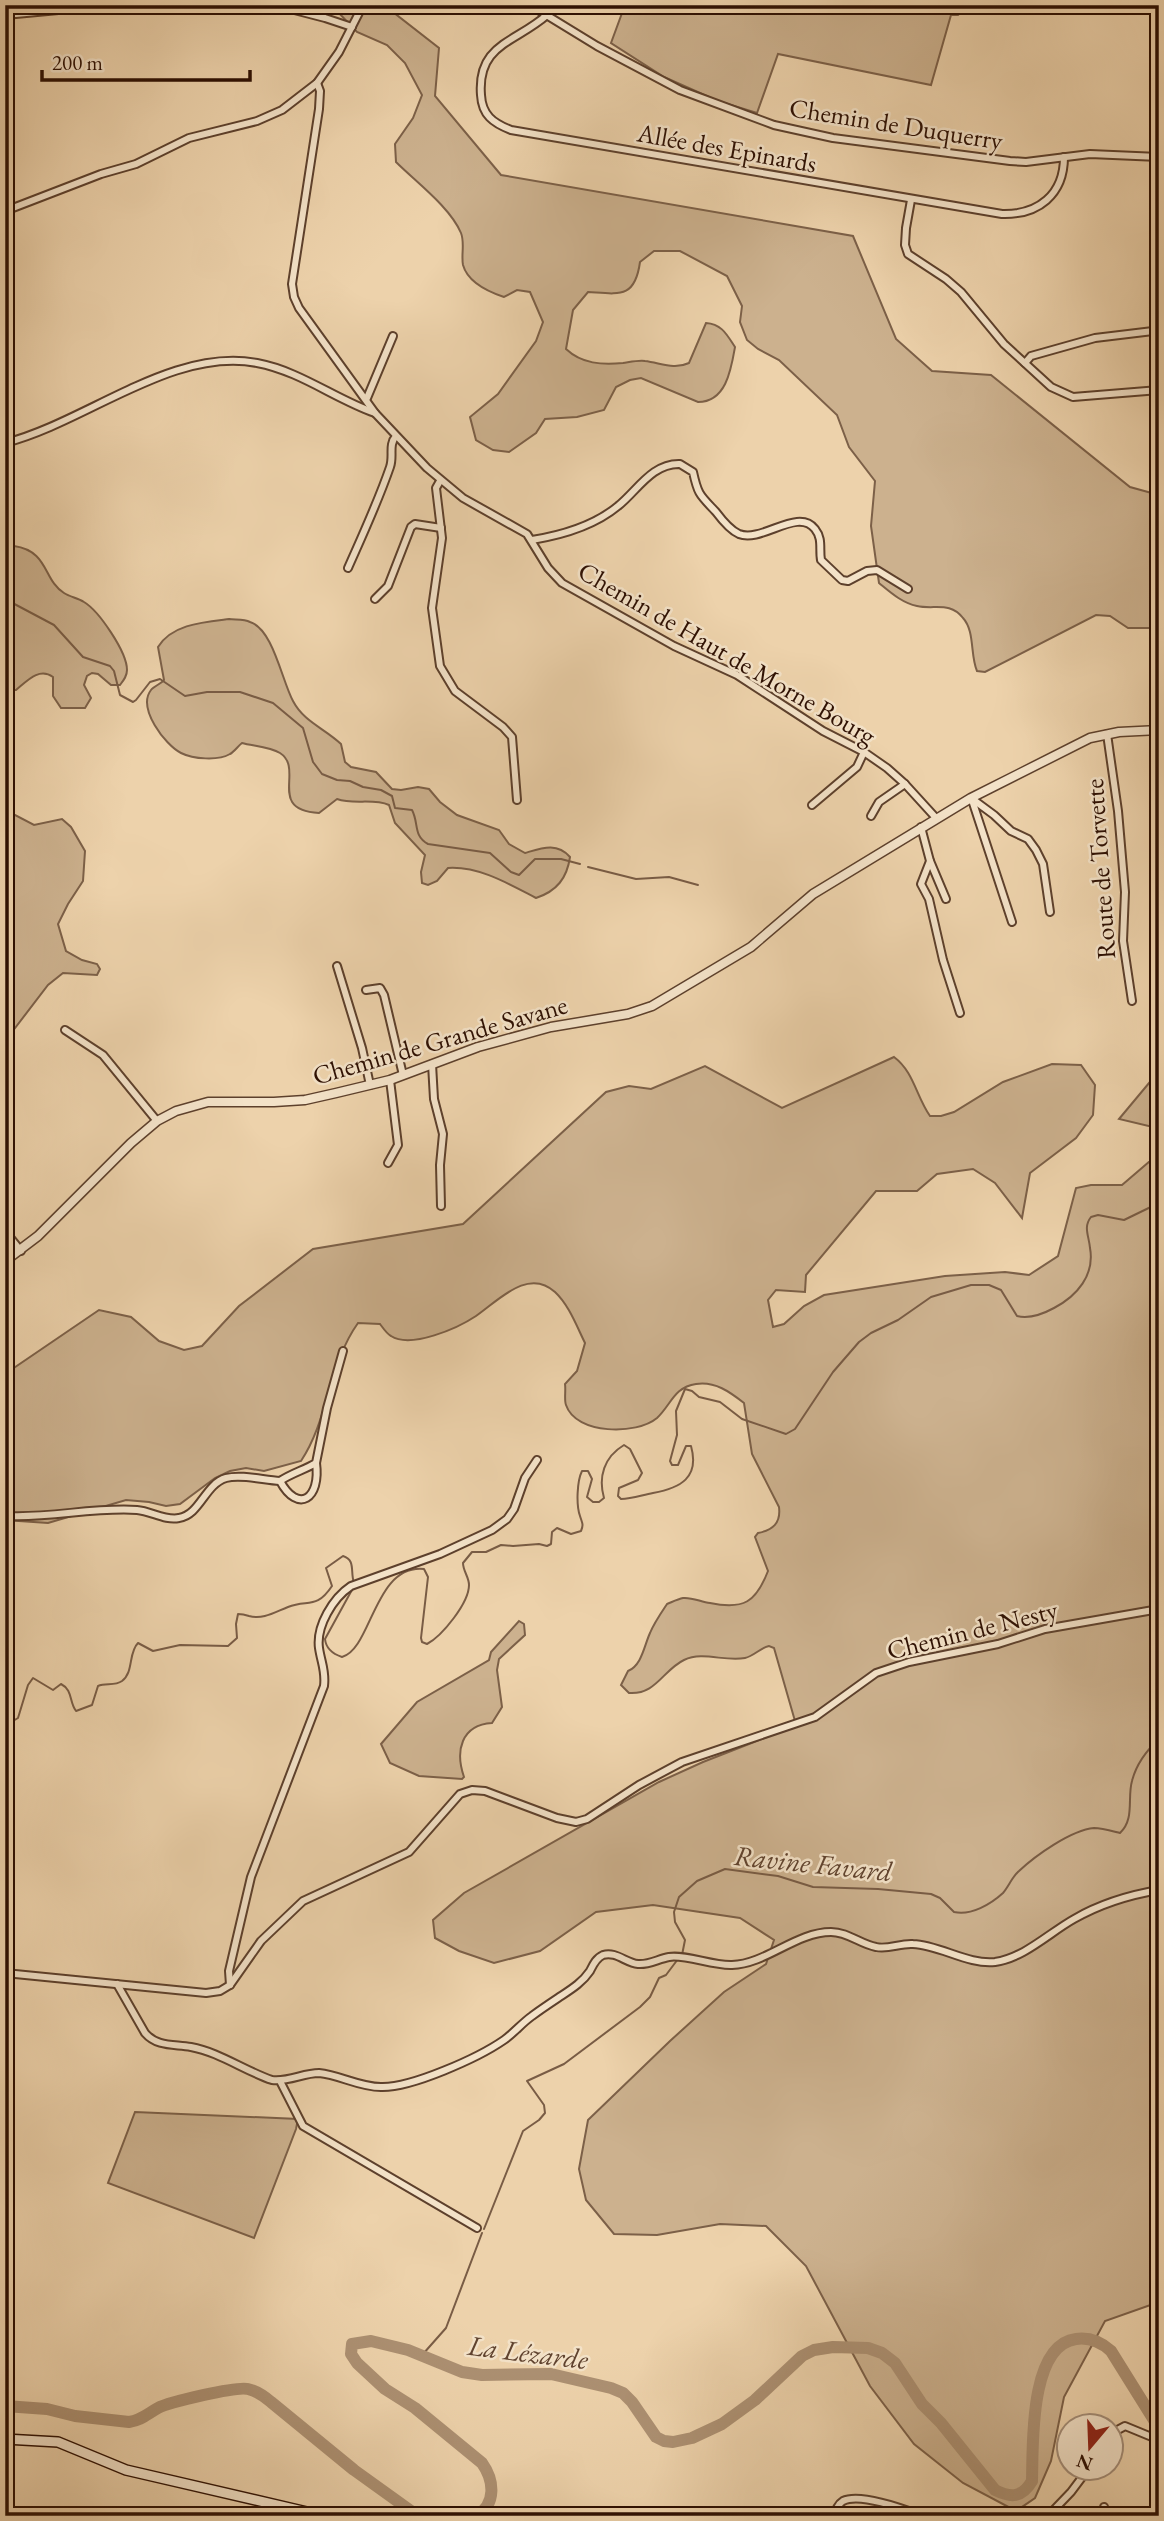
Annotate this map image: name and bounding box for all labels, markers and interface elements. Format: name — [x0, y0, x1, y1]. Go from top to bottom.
scale bar — [42, 38, 250, 82]
text: 200 m — [52, 49, 103, 76]
street label: Chemin de Duquerry — [787, 90, 1006, 158]
street label: Allée des Epinards — [634, 115, 819, 180]
street label: Chemin de Haut de Morne Bourg — [572, 554, 883, 753]
street label: Route de Torvette — [1077, 778, 1123, 960]
street label: Chemin de Grande Savane — [309, 987, 571, 1093]
street label: Chemin de Nesty — [883, 1592, 1061, 1668]
water label: Ravine Favard — [732, 1837, 894, 1889]
water label: La Lézarde — [465, 2327, 591, 2377]
north arrow — [1056, 2412, 1126, 2482]
text: N — [1073, 2448, 1096, 2477]

